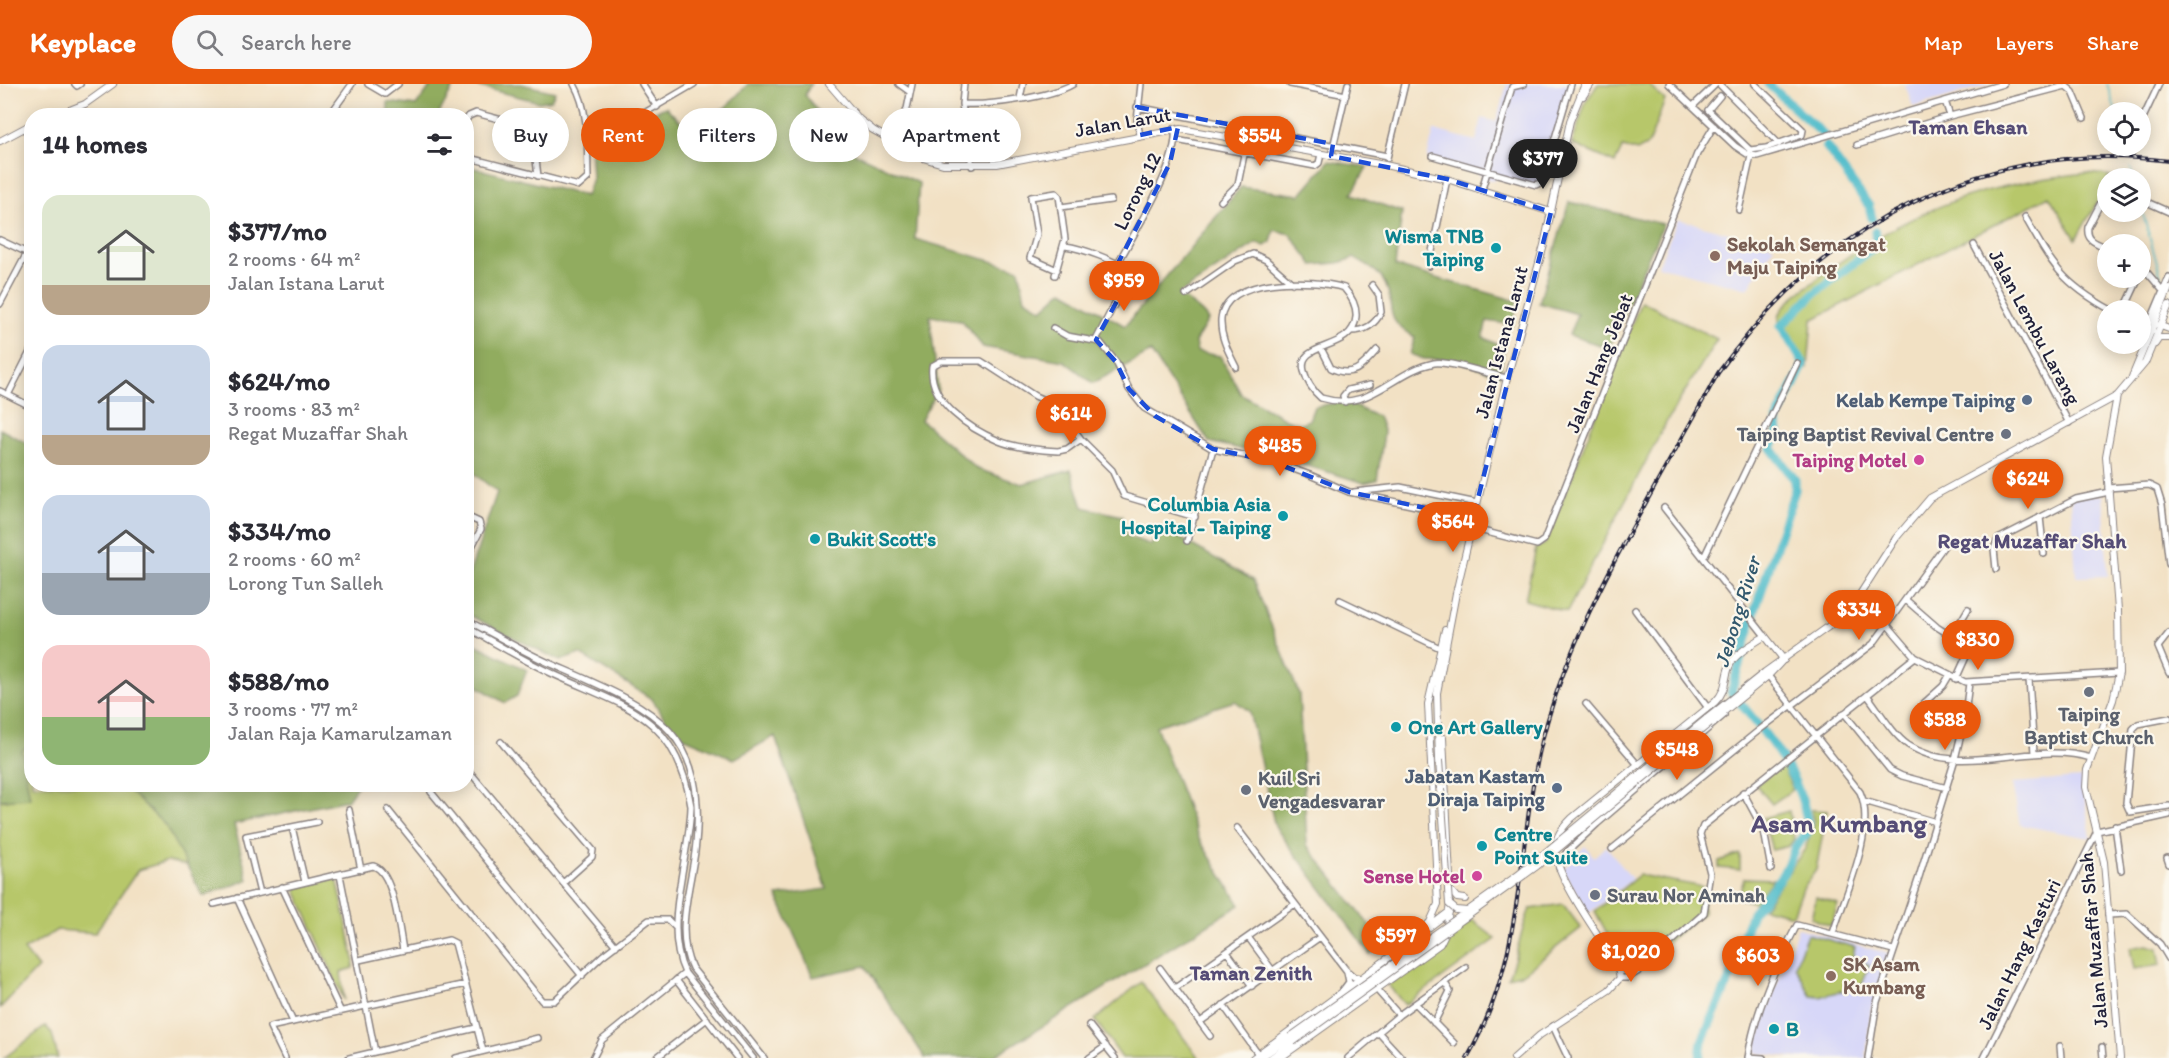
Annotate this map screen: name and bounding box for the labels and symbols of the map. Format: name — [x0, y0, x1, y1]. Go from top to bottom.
street label: Jalan Larut — [1073, 102, 1173, 142]
district label: Taman Ehsan — [1908, 114, 2028, 139]
pin: $554 — [1224, 116, 1296, 167]
pin: $377 — [1507, 139, 1579, 190]
street label: Lorong 12 — [1108, 148, 1166, 234]
place label: Wisma TNB Taiping — [1385, 224, 1485, 272]
place label: Sekolah Semangat Maju Taiping — [1727, 232, 1886, 280]
marker: Wisma TNB Taiping — [1489, 241, 1503, 255]
street label: Jalan Lembu Larang — [1984, 245, 2086, 409]
marker: Sekolah Semangat Maju Taiping — [1708, 249, 1722, 263]
pin: $959 — [1088, 261, 1160, 312]
street label: Jalan Istana Larut — [1469, 263, 1533, 421]
street label: Jalan Hang Jebat — [1560, 290, 1638, 436]
place label: Kelab Kempe Taiping — [1836, 388, 2016, 413]
marker: Kelab Kempe Taiping — [2020, 393, 2034, 407]
pin: $614 — [1035, 394, 1107, 445]
place label: Taiping Baptist Revival Centre — [1736, 422, 1994, 447]
pin: $485 — [1244, 426, 1316, 477]
marker: Taiping Baptist Revival Centre — [1999, 427, 2013, 441]
place label: Taiping Motel — [1792, 448, 1907, 473]
marker: Taiping Motel — [1912, 453, 1926, 467]
pin: $624 — [1992, 459, 2064, 510]
place label: Columbia Asia Hospital - Taiping — [1121, 492, 1272, 540]
pin: $564 — [1417, 502, 1489, 553]
marker: Columbia Asia Hospital - Taiping — [1276, 509, 1290, 523]
place label: Bukit Scott's — [827, 527, 936, 551]
district label: Regat Muzaffar Shah — [1938, 528, 2127, 554]
marker: Bukit Scott's — [808, 532, 822, 546]
water label: Jebong River — [1708, 552, 1766, 670]
pin: $334 — [1823, 590, 1895, 641]
pin: $830 — [1942, 620, 2014, 671]
marker: Taiping Baptist Church — [2082, 685, 2096, 699]
pin: $588 — [1909, 700, 1981, 751]
place label: Taiping Baptist Church — [2024, 702, 2154, 750]
place label: One Art Gallery — [1408, 715, 1543, 740]
marker: One Art Gallery — [1389, 720, 1403, 734]
pin: $548 — [1641, 730, 1713, 781]
place label: Jabatan Kastam Diraja Taiping — [1404, 764, 1546, 812]
place label: Kuil Sri Vengadesvarar — [1258, 766, 1386, 814]
marker: Jabatan Kastam Diraja Taiping — [1550, 781, 1564, 795]
marker: Kuil Sri Vengadesvarar — [1239, 783, 1253, 797]
district label: Asam Kumbang — [1750, 807, 1927, 839]
place label: Centre Point Suite — [1494, 822, 1588, 869]
marker: Centre Point Suite — [1475, 839, 1489, 853]
street label: Jalan Muzaffar Shah — [2073, 851, 2113, 1029]
place label: Sense Hotel — [1363, 864, 1465, 888]
marker: Sense Hotel — [1470, 869, 1484, 883]
street label: Jalan Hang Kasturi — [1972, 875, 2066, 1033]
place label: Surau Nor Aminah — [1607, 883, 1766, 907]
marker: Surau Nor Aminah — [1588, 888, 1602, 902]
pin: $597 — [1360, 916, 1432, 967]
pin: $1,020 — [1582, 932, 1680, 983]
pin: $603 — [1722, 936, 1794, 987]
place label: SK Asam Kumbang — [1843, 952, 1926, 1000]
district label: Taman Zenith — [1189, 960, 1313, 985]
marker: SK Asam Kumbang — [1824, 969, 1838, 983]
place label: B — [1786, 1017, 1799, 1041]
marker: B — [1767, 1022, 1781, 1036]

